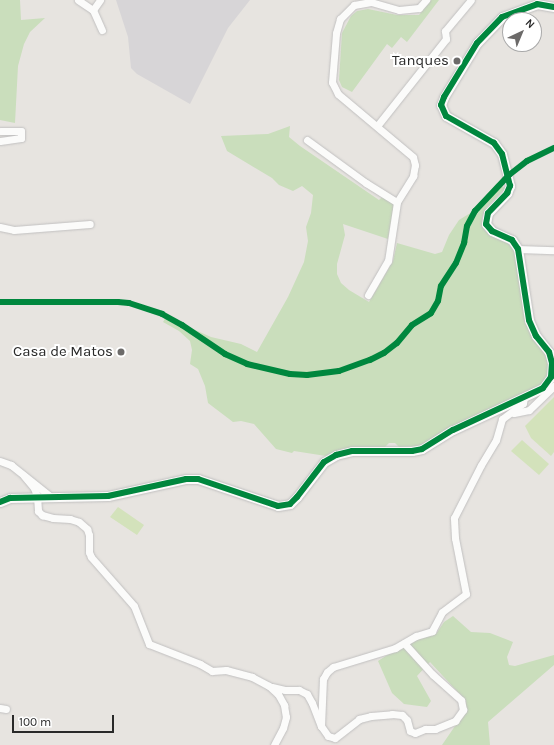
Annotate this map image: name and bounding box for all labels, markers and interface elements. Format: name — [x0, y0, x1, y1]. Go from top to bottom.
north arrow — [502, 12, 542, 52]
text: N — [523, 16, 537, 31]
place label: Tanques — [392, 52, 449, 70]
marker: Tanques — [452, 56, 462, 66]
place label: Casa de Matos — [13, 343, 113, 361]
marker: Casa de Matos — [116, 347, 126, 357]
scale bar — [14, 707, 116, 733]
text: 100 m — [19, 715, 51, 729]

